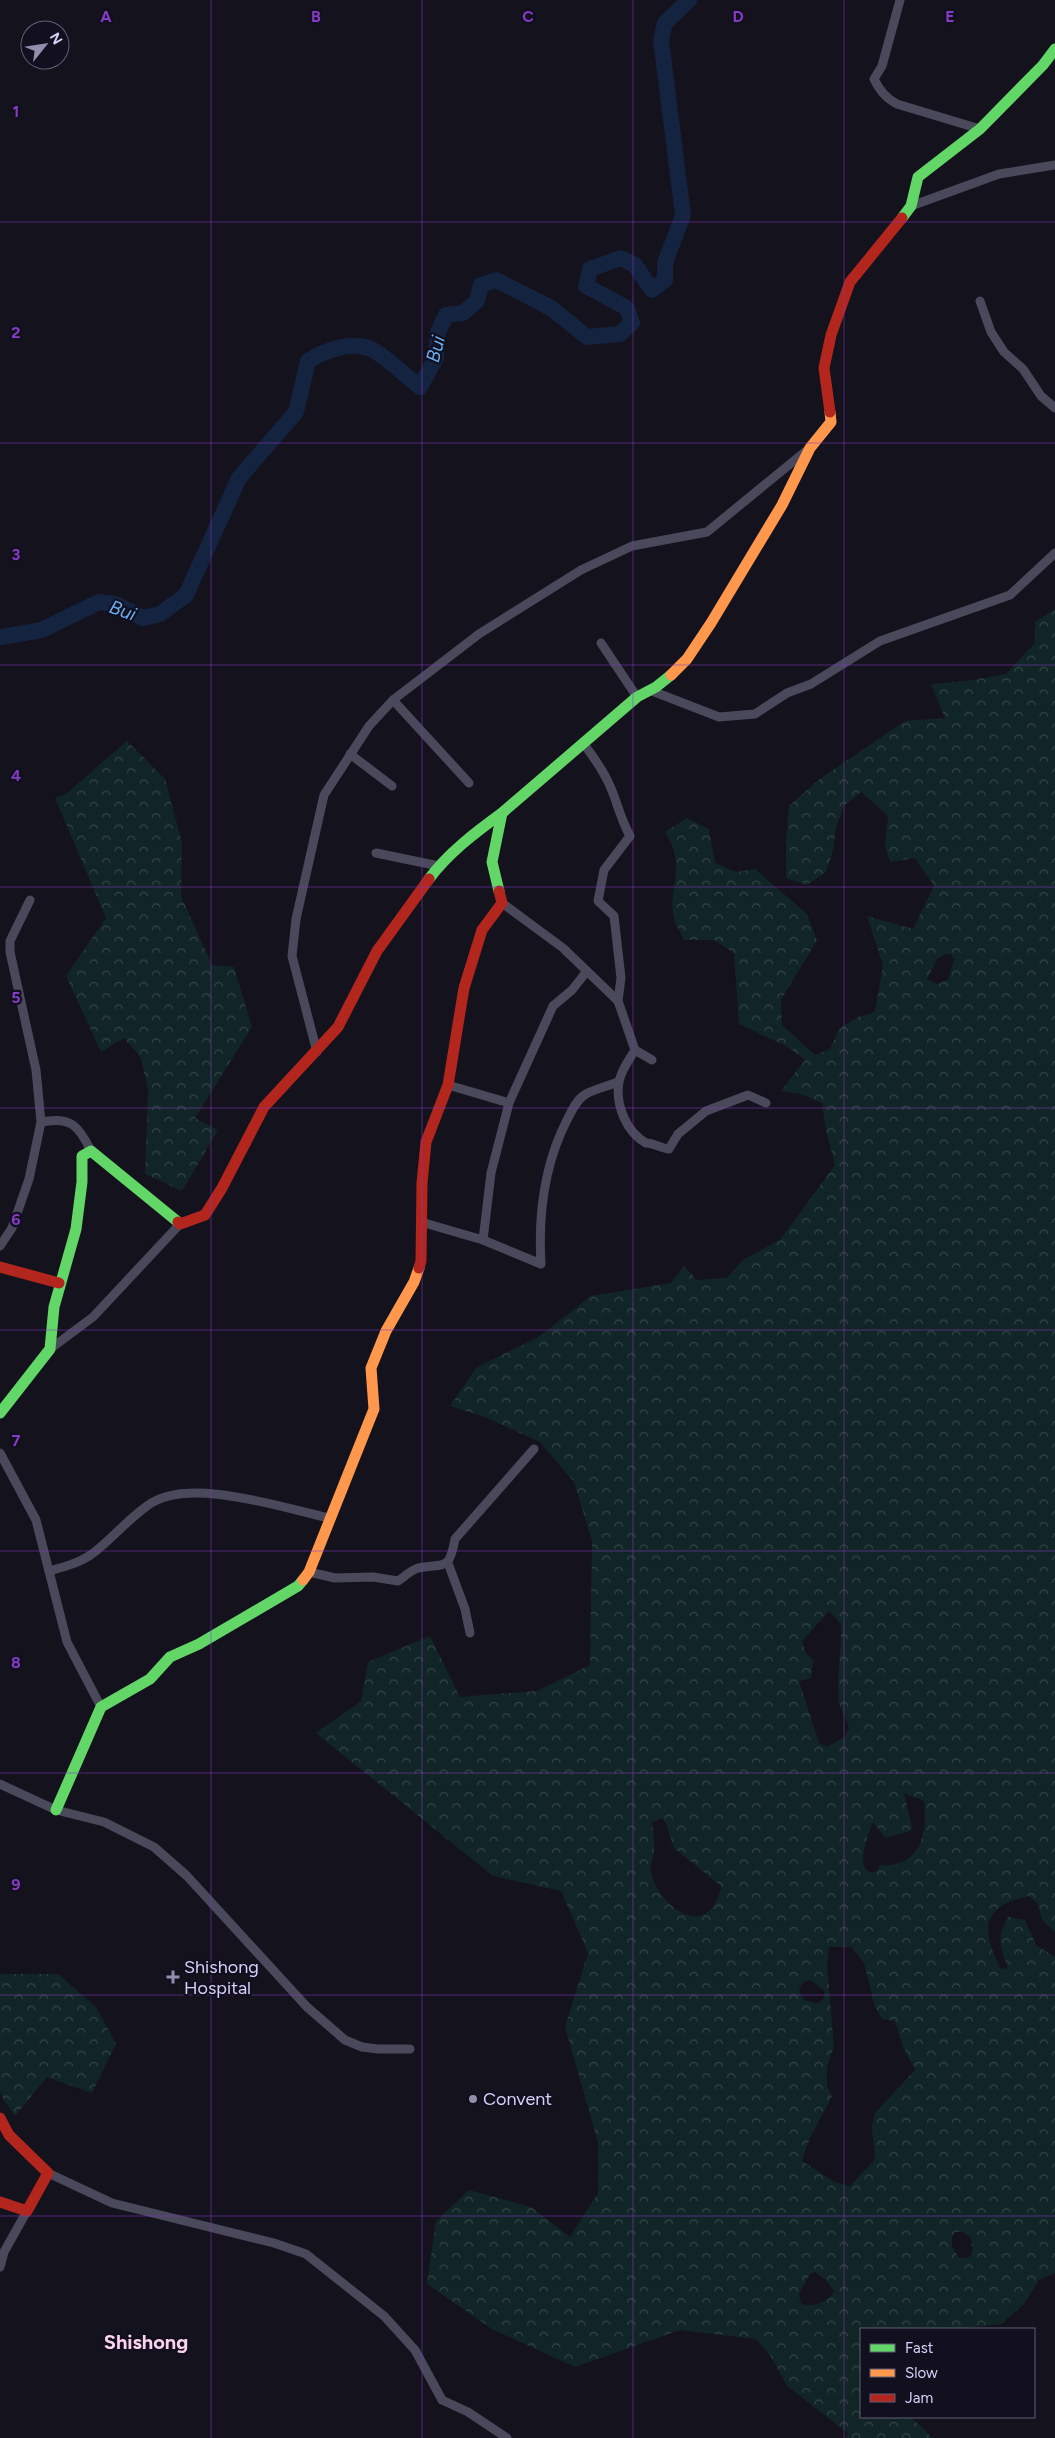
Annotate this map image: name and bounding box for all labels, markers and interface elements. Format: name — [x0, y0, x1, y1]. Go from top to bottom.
text: A — [100, 7, 112, 26]
text: B — [311, 7, 321, 26]
text: C — [522, 7, 534, 26]
text: D — [732, 7, 744, 26]
text: E — [945, 7, 955, 26]
north arrow — [20, 20, 70, 70]
text: N — [46, 30, 66, 48]
text: 1 — [13, 102, 19, 121]
text: 2 — [11, 323, 21, 342]
water label: Bui — [421, 333, 450, 365]
text: 3 — [12, 545, 21, 564]
water label: Bui — [106, 595, 140, 626]
text: 4 — [11, 766, 21, 785]
text: 5 — [11, 988, 21, 1007]
text: 6 — [11, 1210, 21, 1229]
text: 7 — [12, 1431, 21, 1450]
text: 8 — [11, 1653, 21, 1672]
text: 9 — [11, 1875, 21, 1894]
place label: Shishong Hospital — [184, 1956, 259, 1999]
marker: Shishong Hospital — [166, 1970, 180, 1984]
place label: Convent — [483, 2088, 552, 2110]
marker: Convent — [467, 2093, 479, 2105]
legend — [860, 2328, 1035, 2418]
district label: Shishong — [104, 2330, 188, 2354]
text: Fast — [905, 2339, 934, 2357]
text: Slow — [905, 2364, 938, 2382]
text: Jam — [905, 2389, 933, 2407]

